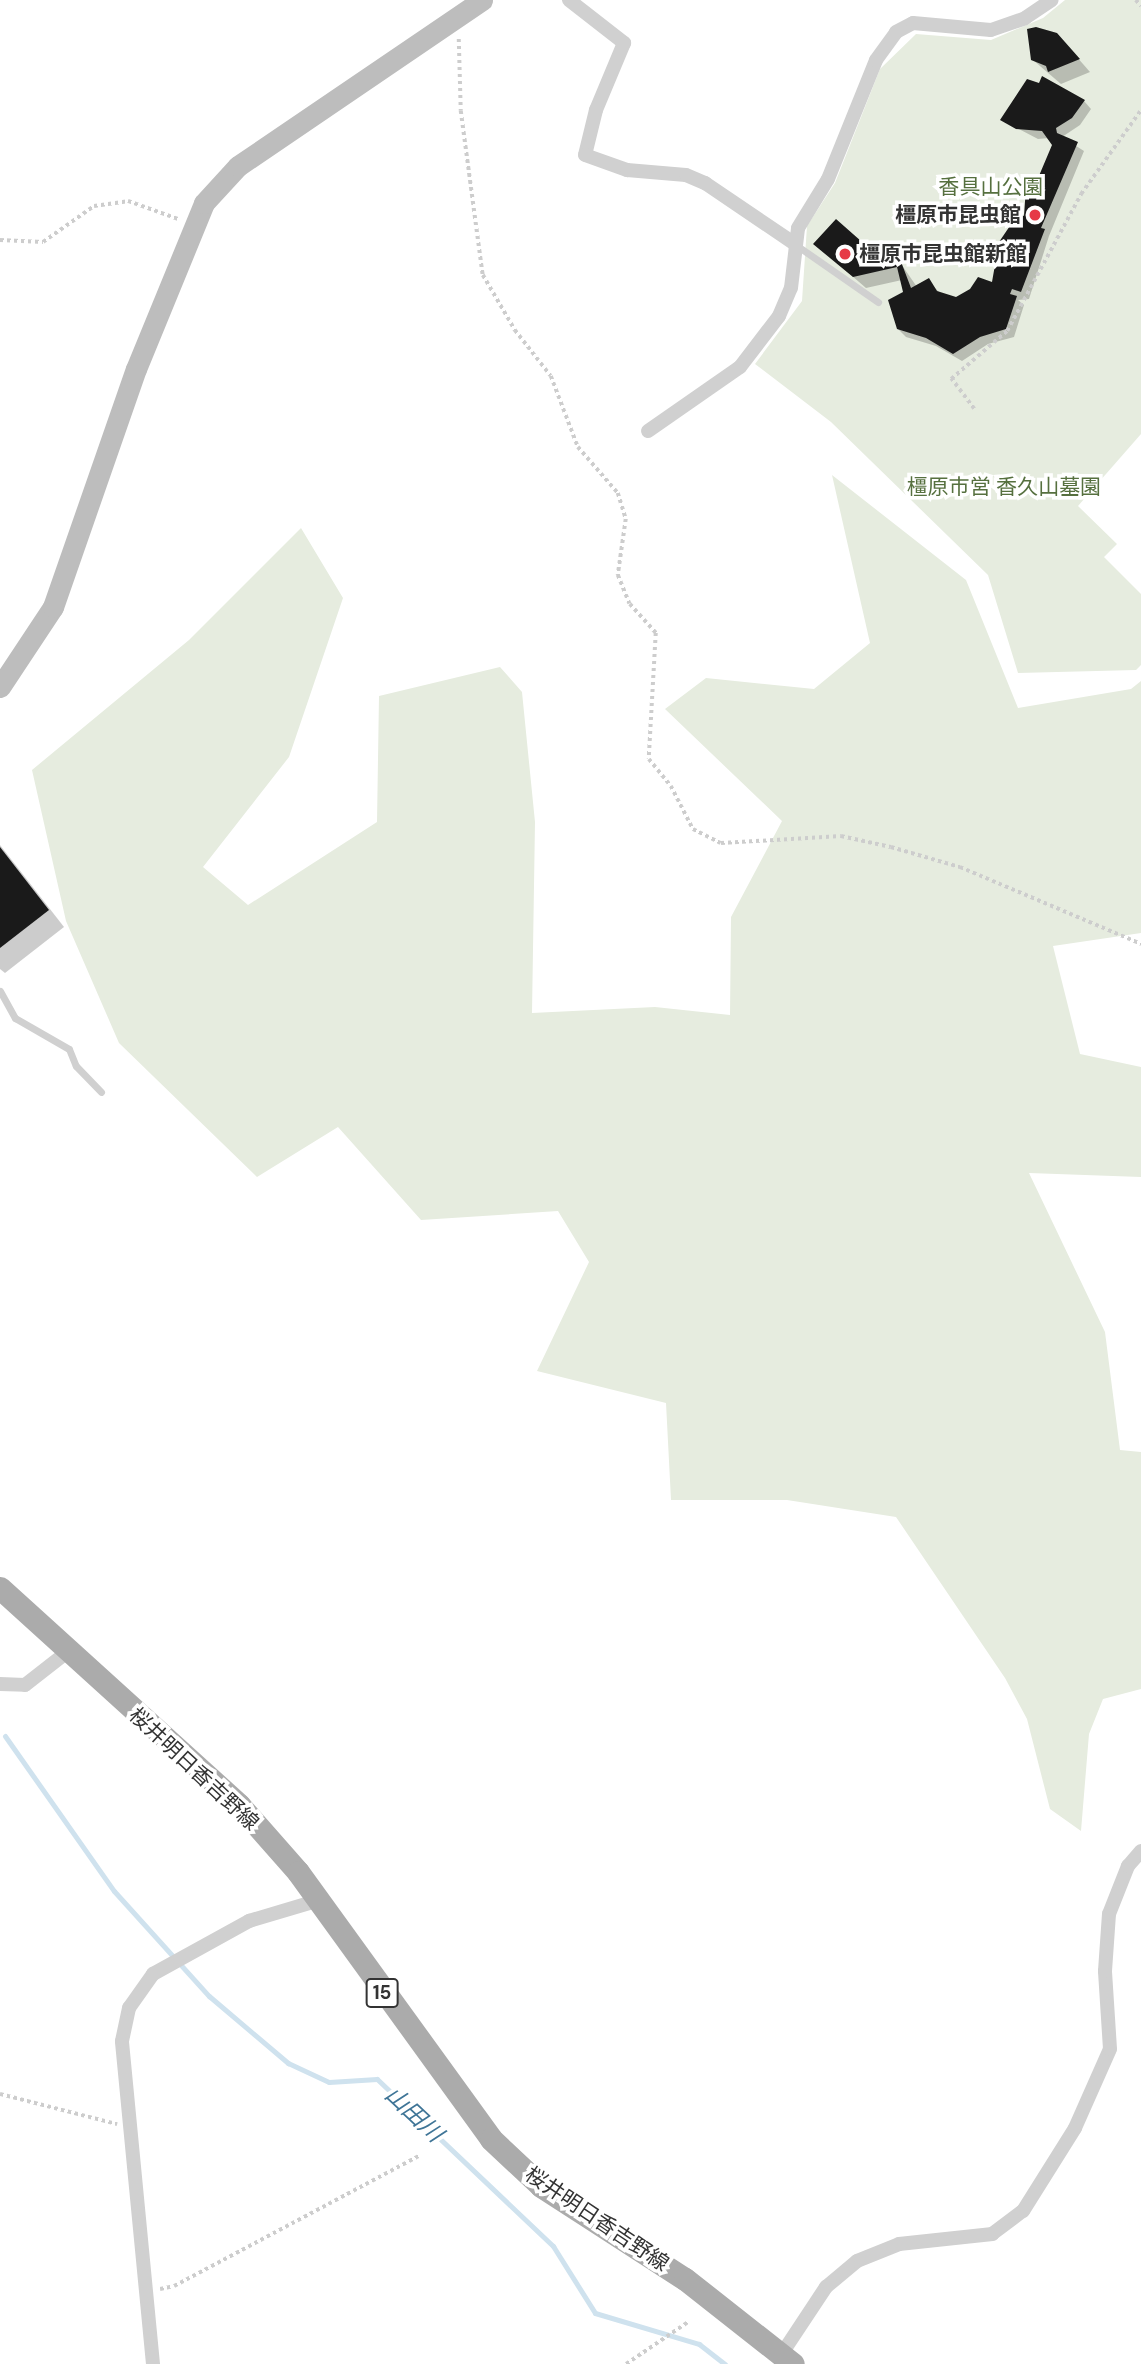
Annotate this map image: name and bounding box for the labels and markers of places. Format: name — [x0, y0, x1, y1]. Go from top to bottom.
place label: 橿原市昆虫館 — [895, 202, 1021, 228]
marker: 橿原市昆虫館 — [1027, 207, 1043, 223]
place label: 橿原市昆虫館新館 — [859, 241, 1027, 267]
marker: 橿原市昆虫館新館 — [837, 246, 853, 262]

